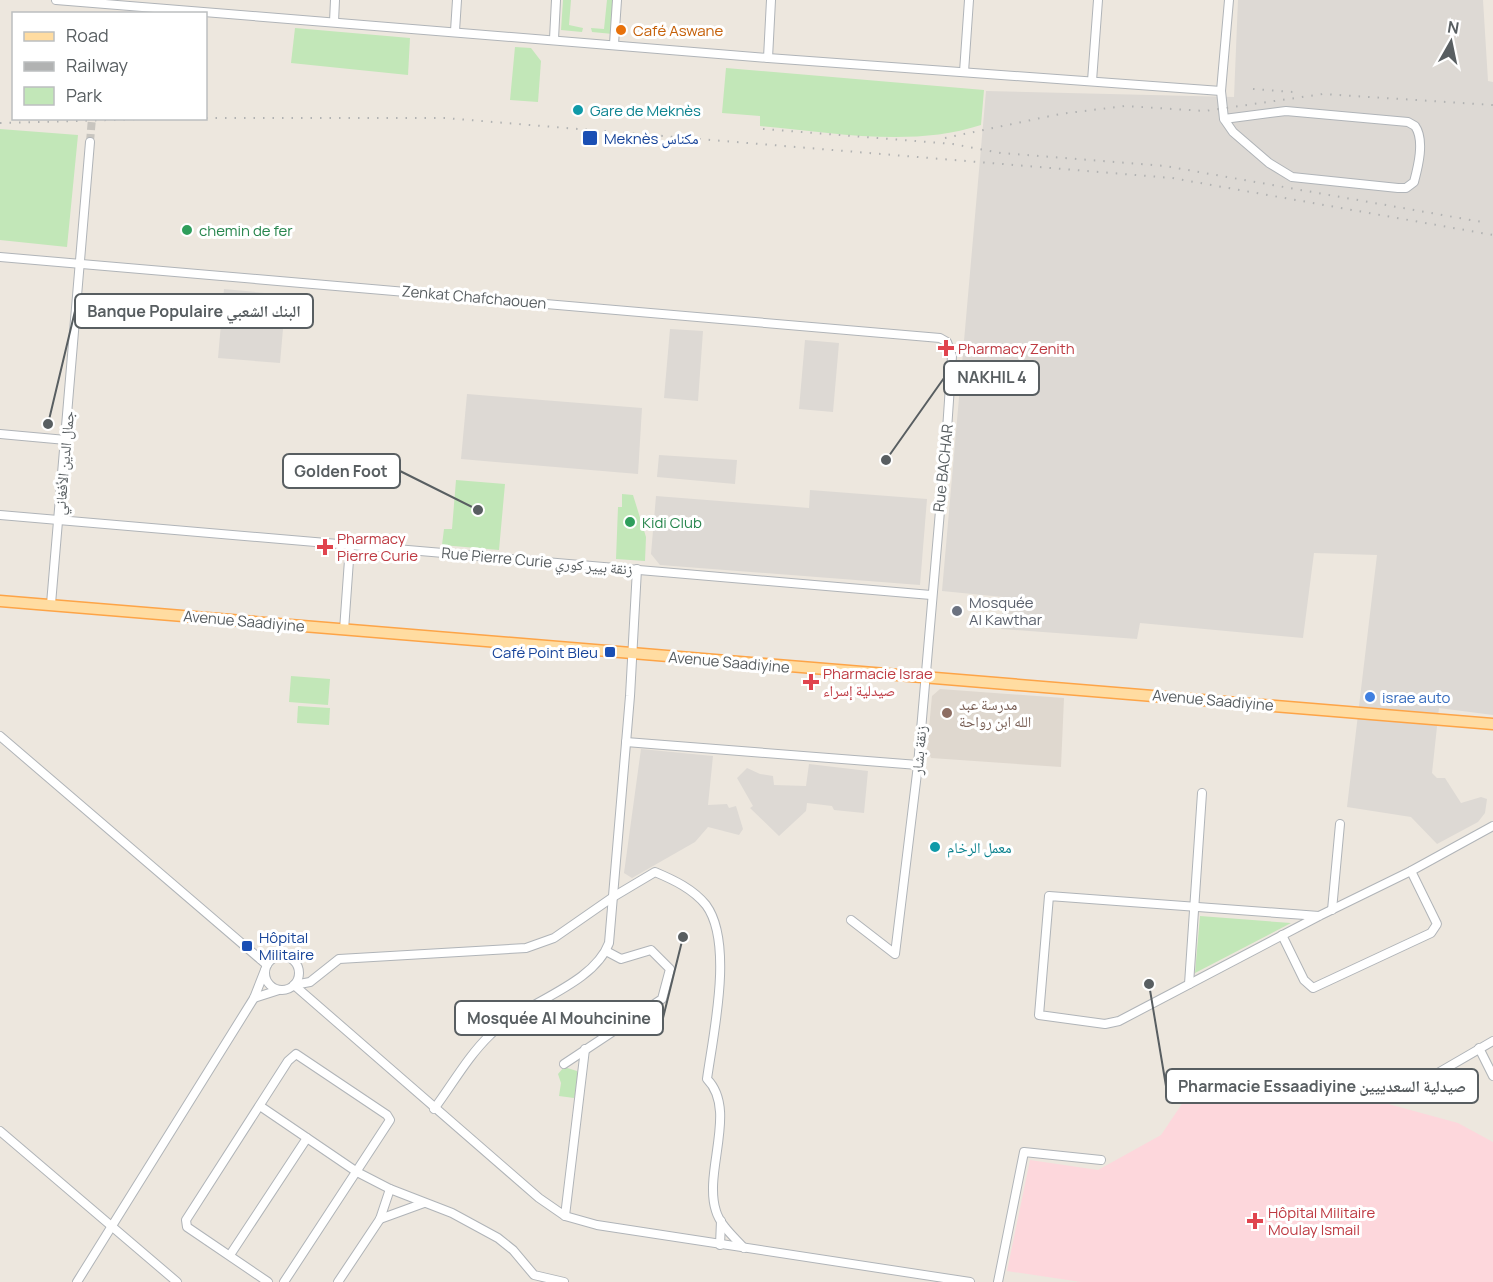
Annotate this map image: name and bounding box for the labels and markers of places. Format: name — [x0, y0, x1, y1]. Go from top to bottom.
place label: Café Aswane — [633, 20, 723, 41]
marker: Café Aswane — [614, 23, 628, 37]
place label: Gare de Meknès — [590, 100, 701, 121]
marker: Gare de Meknès — [571, 103, 585, 117]
place label: Meknès مكناس — [604, 128, 699, 149]
marker: Meknès مكناس — [581, 129, 599, 147]
place label: chemin de fer — [199, 220, 293, 241]
marker: chemin de fer — [180, 223, 194, 237]
callout: Banque Populaire البنك الشعبي — [75, 294, 313, 328]
place label: Pharmacy Zenith — [958, 338, 1075, 359]
marker: Pharmacy Zenith — [939, 341, 953, 355]
callout: NAKHIL 4 — [944, 361, 1039, 395]
callout: Golden Foot — [283, 454, 400, 488]
place label: Kidi Club — [642, 512, 702, 533]
marker: Kidi Club — [623, 515, 637, 529]
place label: Pharmacy Pierre Curie — [337, 528, 418, 566]
marker: Pharmacy Pierre Curie — [318, 540, 332, 554]
place label: Mosquée Al Kawthar — [969, 592, 1043, 630]
marker: Mosquée Al Kawthar — [950, 604, 964, 618]
place label: Café Point Bleu — [492, 642, 598, 663]
marker: Café Point Bleu — [603, 645, 617, 659]
place label: Pharmacie Israe صيدلية إسراء — [823, 663, 933, 701]
marker: Pharmacie Israe صيدلية إسراء — [804, 675, 818, 689]
place label: israe auto — [1382, 687, 1451, 708]
marker: israe auto — [1363, 690, 1377, 704]
place label: مدرسة عبد الله ابن رواحة — [959, 694, 1031, 732]
marker: مدرسة عبد الله ابن رواحة — [940, 706, 954, 720]
place label: معمل الرخام — [947, 837, 1012, 858]
marker: معمل الرخام — [928, 840, 942, 854]
place label: Hôpital Militaire — [259, 927, 314, 965]
marker: Hôpital Militaire — [240, 939, 254, 953]
callout: Mosquée Al Mouhcinine — [455, 1001, 663, 1035]
callout: Pharmacie Essaadiyine صيدلية السعدييين — [1166, 1069, 1478, 1103]
place label: Hôpital Militaire Moulay Ismail — [1268, 1202, 1376, 1240]
marker: Hôpital Militaire Moulay Ismail — [1246, 1212, 1264, 1230]

